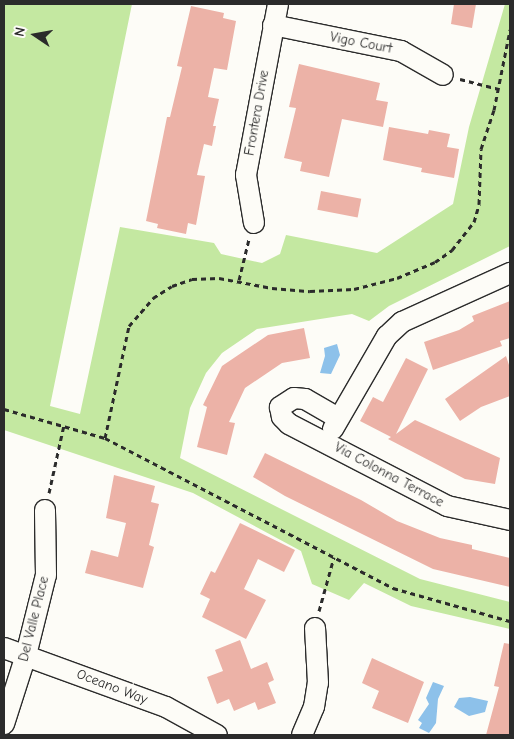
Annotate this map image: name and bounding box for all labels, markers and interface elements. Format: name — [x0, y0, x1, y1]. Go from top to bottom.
north arrow — [10, 10, 60, 60]
text: N — [11, 26, 29, 38]
street label: Vigo Court — [329, 29, 393, 57]
street label: Frontera Drive — [241, 69, 273, 157]
street label: Via Colonna Terrace — [331, 439, 447, 511]
street label: Del Valle Place — [15, 575, 53, 663]
street label: Oceano Way — [74, 666, 150, 708]

